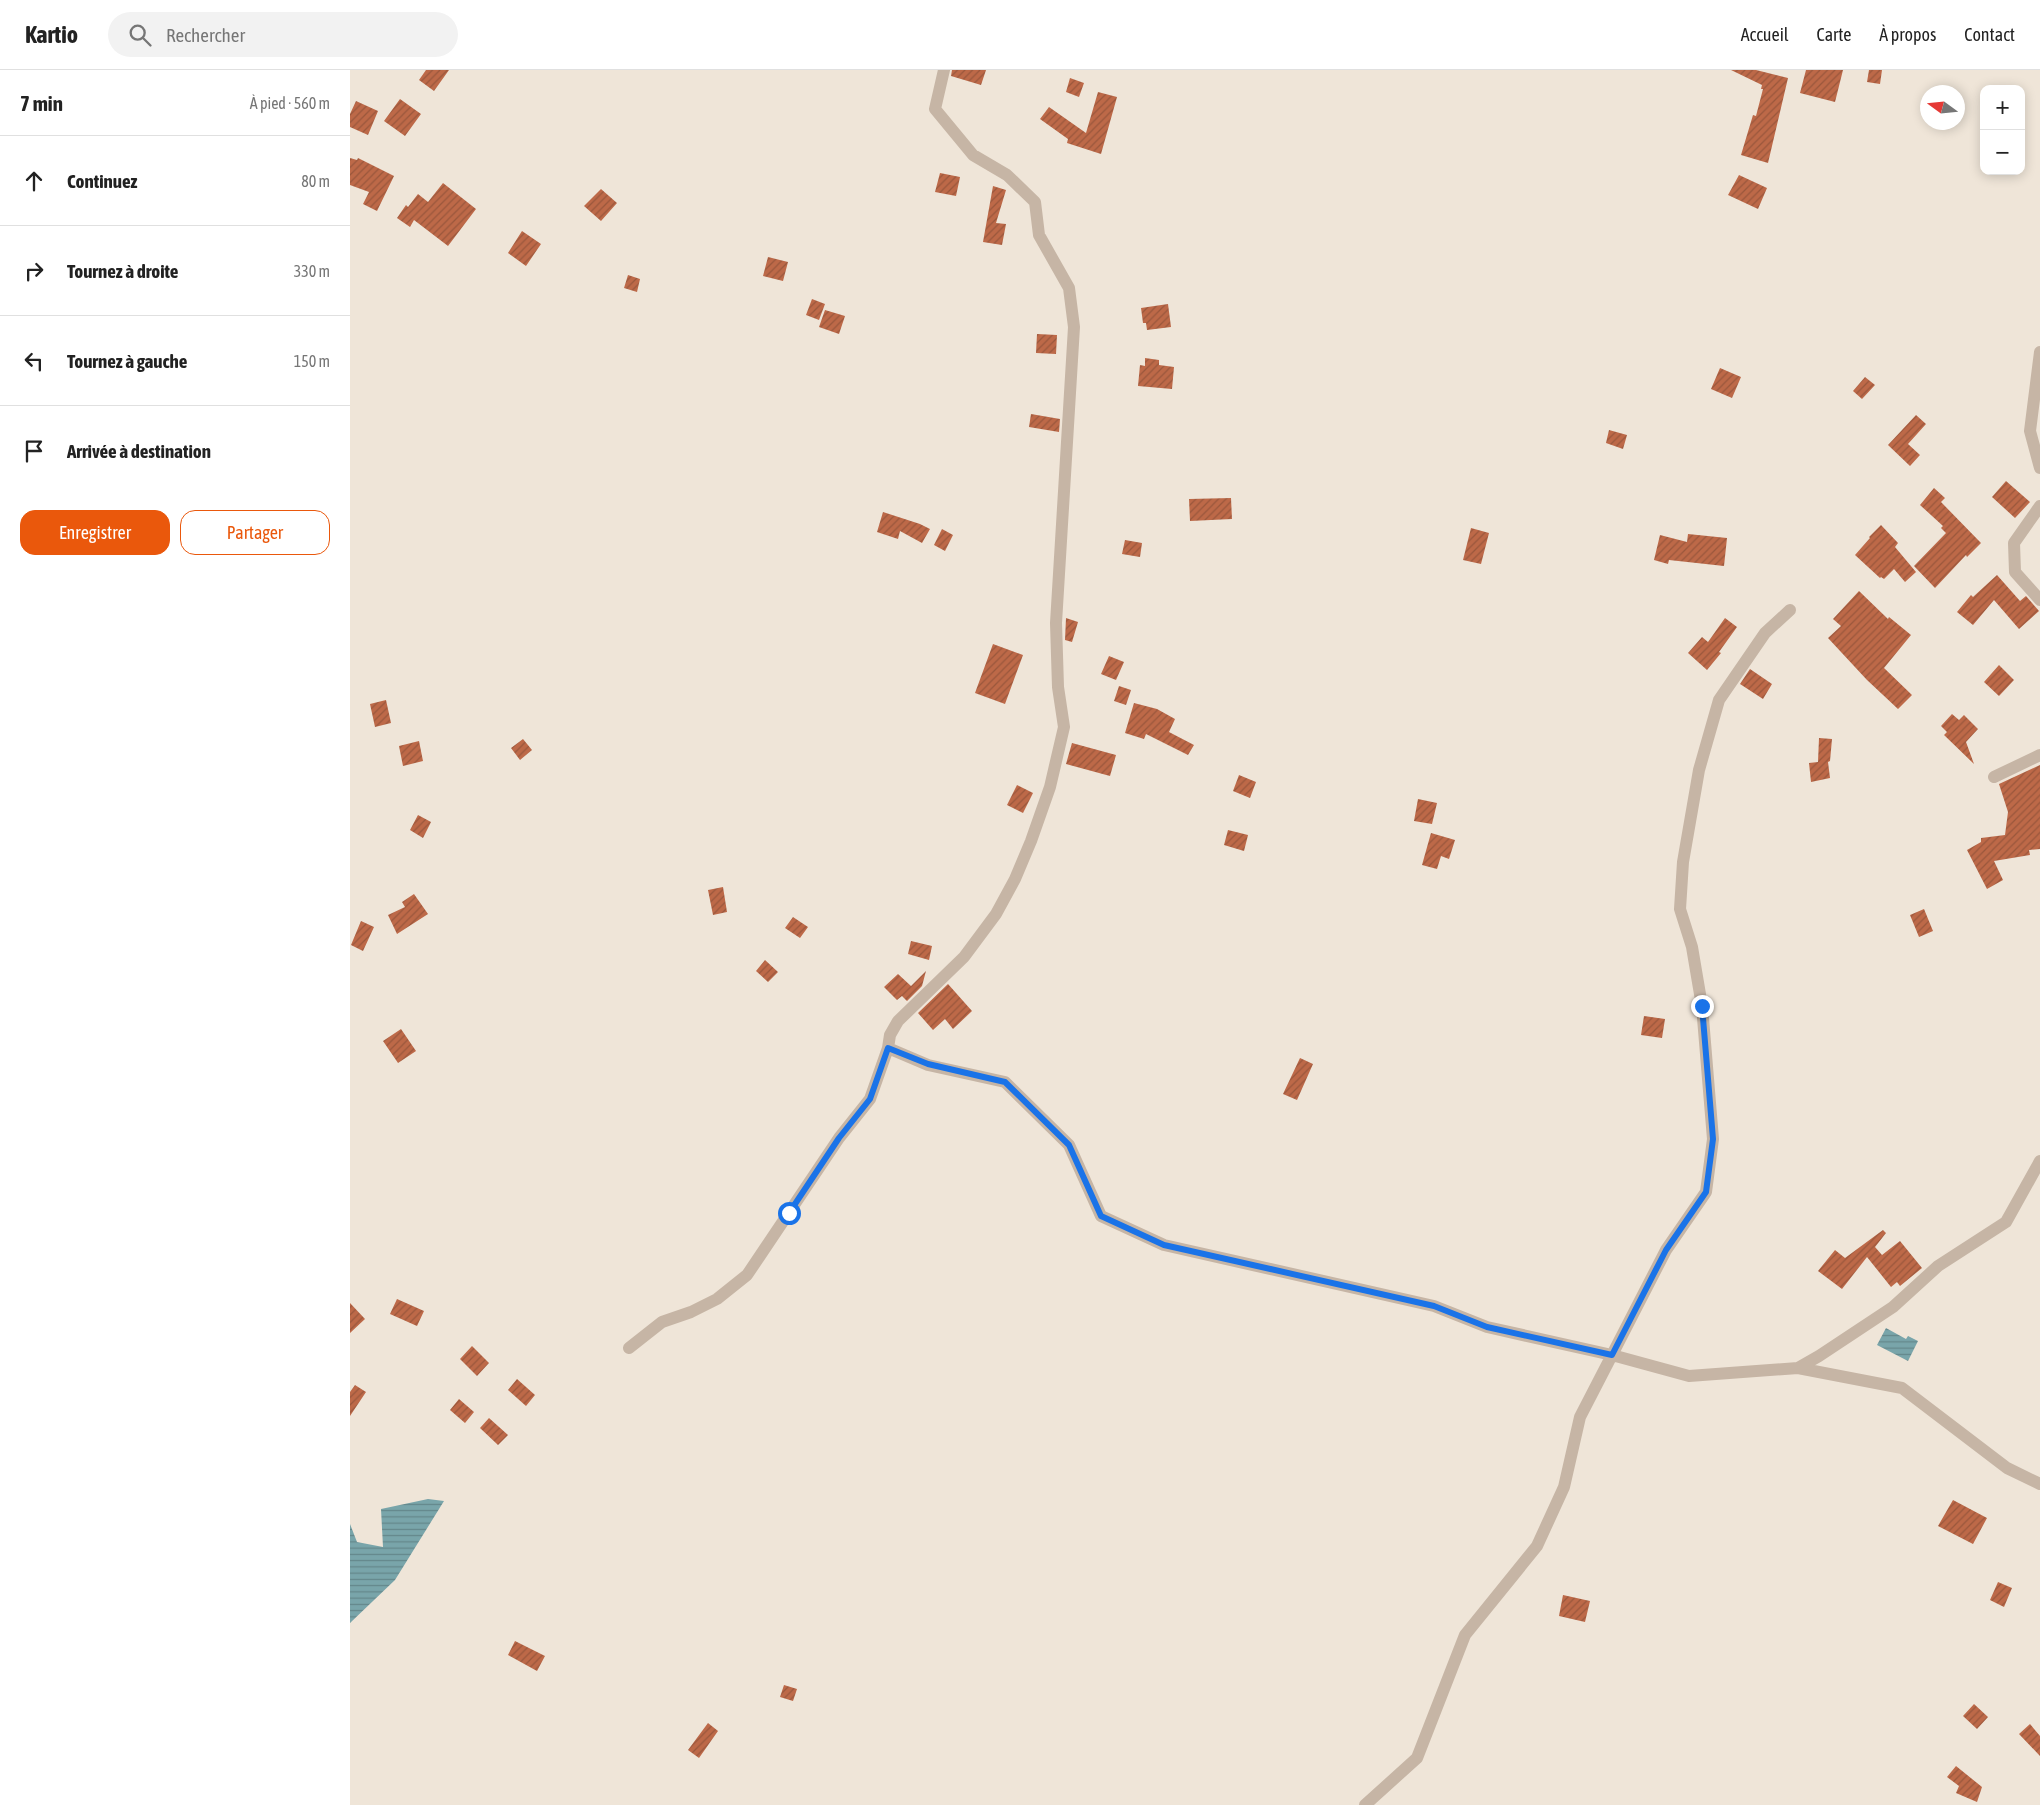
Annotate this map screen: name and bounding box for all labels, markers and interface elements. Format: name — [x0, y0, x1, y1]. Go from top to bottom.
search box — [108, 12, 458, 57]
text: Kartio — [25, 21, 78, 48]
icon: search — [126, 21, 154, 49]
text: Rechercher — [166, 24, 245, 46]
text: Accueil — [1741, 24, 1789, 45]
text: Carte — [1817, 24, 1851, 45]
text: À propos — [1879, 24, 1936, 45]
text: Contact — [1964, 24, 2015, 45]
north arrow — [1920, 85, 1965, 130]
map controls — [1980, 85, 2025, 175]
button: + — [1980, 85, 2025, 130]
text: 7 min — [20, 91, 63, 115]
text: À pied · 560 m — [250, 94, 330, 112]
button: − — [1980, 130, 2025, 175]
icon: ahead — [20, 167, 48, 195]
text: Continuez — [67, 170, 137, 192]
text: 80 m — [301, 172, 330, 190]
icon: right — [20, 257, 48, 285]
text: Tournez à droite — [67, 260, 178, 282]
text: 330 m — [294, 262, 330, 280]
icon: left — [20, 347, 48, 375]
text: Tournez à gauche — [67, 350, 187, 372]
text: 150 m — [294, 352, 330, 370]
icon: arrive — [20, 437, 48, 465]
text: Arrivée à destination — [67, 440, 211, 462]
button: Enregistrer — [20, 510, 170, 555]
button: Partager — [180, 510, 330, 555]
route end — [1691, 995, 1714, 1018]
route start — [778, 1202, 801, 1225]

